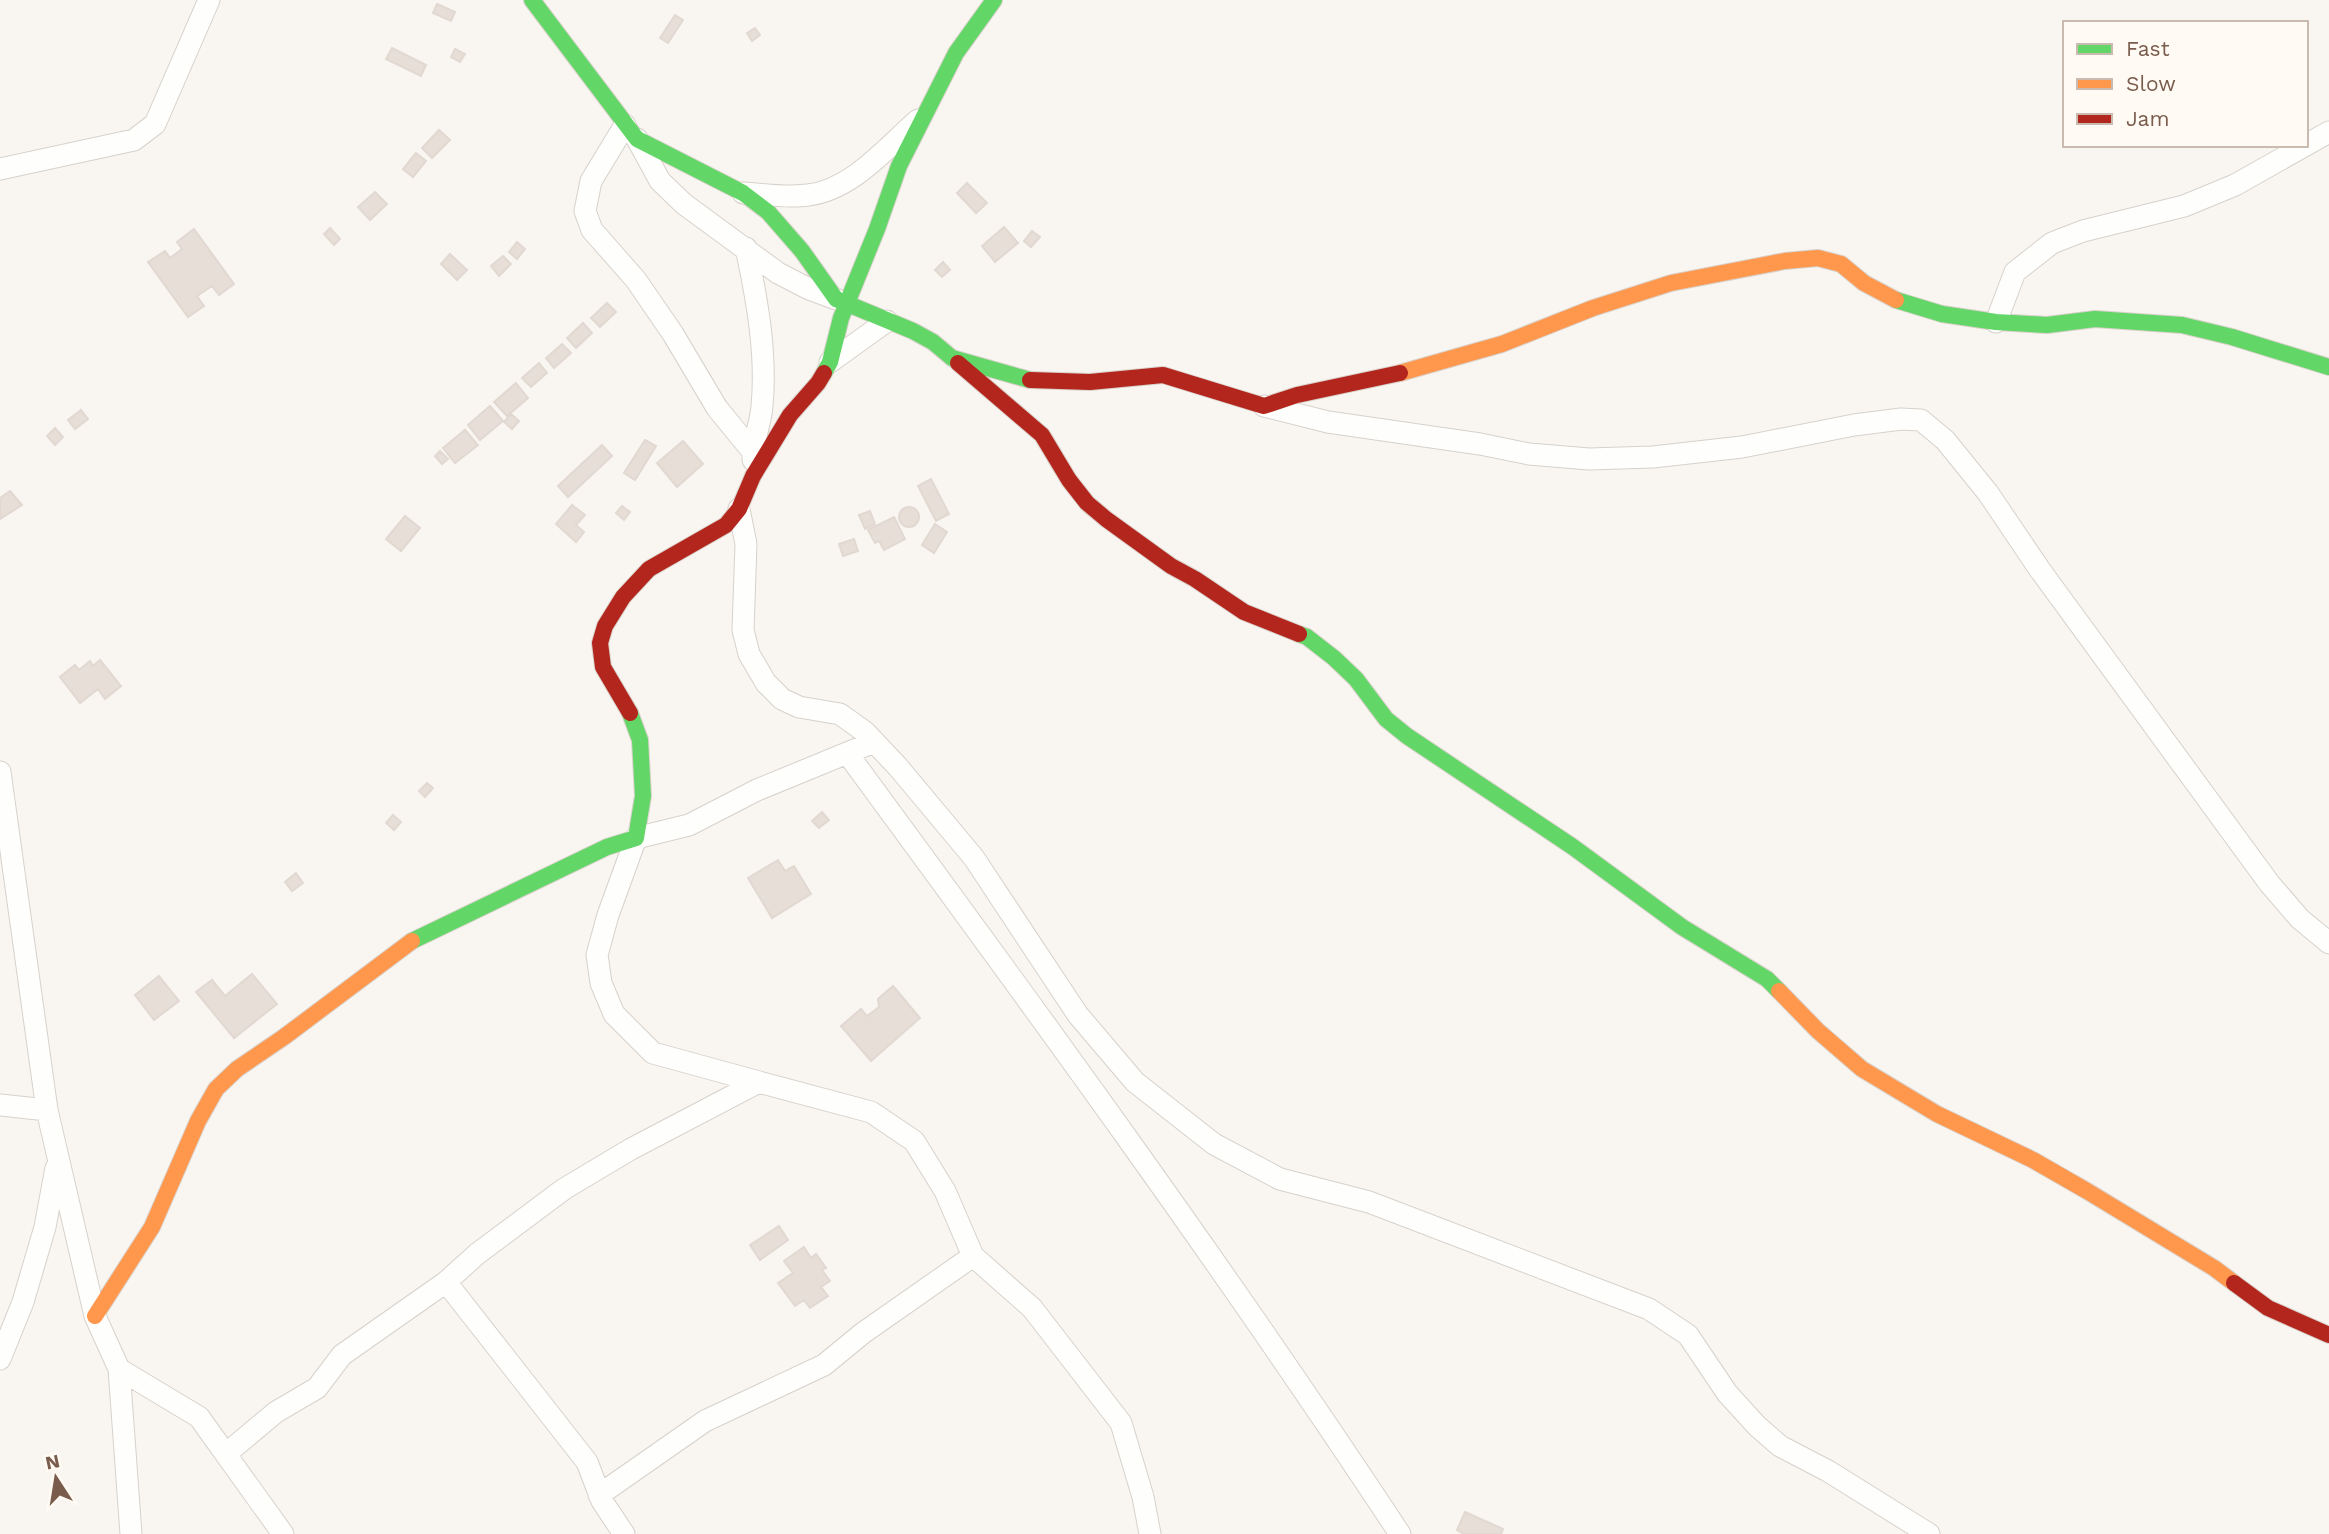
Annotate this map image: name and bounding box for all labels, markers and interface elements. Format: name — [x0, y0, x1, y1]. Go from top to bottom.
legend — [2063, 21, 2308, 147]
text: Fast — [2126, 36, 2170, 61]
text: Slow — [2126, 71, 2176, 96]
text: Jam — [2126, 106, 2169, 131]
north arrow — [21, 1443, 91, 1513]
text: N — [43, 1449, 62, 1475]

